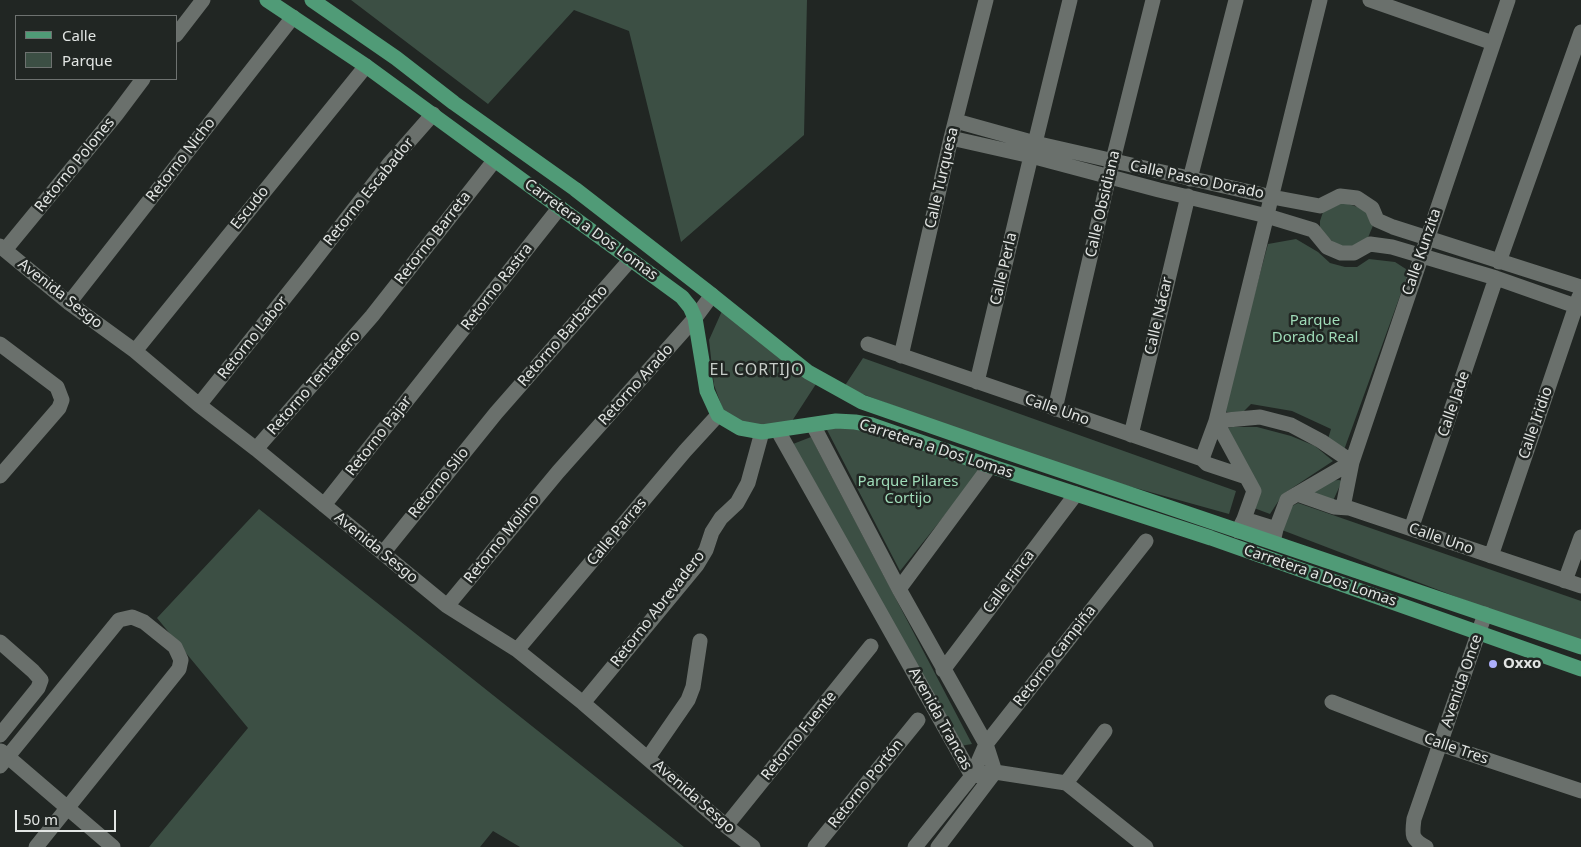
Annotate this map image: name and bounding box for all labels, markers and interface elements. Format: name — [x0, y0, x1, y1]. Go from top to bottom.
legend — [15, 15, 178, 80]
text: Calle — [62, 25, 96, 45]
text: Parque — [62, 50, 112, 70]
street label: Retorno Polones — [31, 114, 119, 216]
street label: Retorno Nicho — [143, 114, 219, 206]
street label: Calle Turquesa — [922, 126, 962, 230]
street label: Retorno Escabador — [320, 134, 418, 250]
street label: Calle Obsidiana — [1082, 149, 1124, 259]
street label: Calle Paseo Dorado — [1128, 157, 1266, 203]
street label: Carretera a Dos Lomas — [521, 176, 661, 284]
street label: Escudo — [227, 183, 273, 233]
street label: Retorno Barreta — [391, 188, 475, 288]
street label: Calle Kunzita — [1399, 206, 1445, 298]
street label: Calle Perla — [987, 231, 1021, 307]
street label: Retorno Rastra — [457, 240, 537, 334]
street label: Avenida Sesgo — [14, 255, 106, 333]
street label: Calle Nácar — [1141, 275, 1177, 357]
street label: Retorno Barbacho — [514, 282, 612, 390]
street label: Retorno Labor — [214, 293, 292, 383]
park label: Parque Dorado Real — [1272, 312, 1358, 347]
street label: Retorno Tentadero — [264, 327, 364, 439]
street label: Retorno Arado — [595, 341, 677, 429]
district label: EL CORTIJO — [708, 360, 806, 380]
street label: Calle Jade — [1434, 369, 1474, 439]
street label: Calle Iridio — [1515, 384, 1557, 462]
street label: Calle Uno — [1022, 391, 1092, 429]
street label: Retorno Pajar — [342, 392, 416, 480]
street label: Carretera a Dos Lomas — [857, 416, 1015, 482]
street label: Retorno Silo — [405, 444, 473, 522]
park label: Parque Pilares Cortijo — [857, 473, 959, 508]
street label: Retorno Molino — [461, 491, 543, 587]
street label: Calle Parras — [583, 494, 651, 570]
street label: Avenida Sesgo — [330, 509, 422, 587]
street label: Calle Uno — [1406, 520, 1476, 558]
street label: Carretera a Dos Lomas — [1241, 541, 1399, 611]
street label: Retorno Abrevadero — [607, 547, 709, 671]
street label: Calle Finca — [979, 547, 1039, 617]
street label: Retorno Campiña — [1010, 602, 1100, 710]
street label: Avenida Once — [1438, 632, 1486, 730]
place label: Oxxo — [1503, 655, 1541, 673]
marker: Oxxo — [1487, 658, 1499, 670]
street label: Avenida Trancas — [904, 665, 976, 773]
street label: Retorno Fuente — [758, 688, 840, 784]
street label: Calle Tres — [1421, 730, 1491, 768]
street label: Retorno Portón — [825, 736, 907, 832]
street label: Avenida Sesgo — [649, 757, 739, 837]
scale bar — [18, 800, 119, 832]
text: 50 m — [23, 809, 58, 829]

